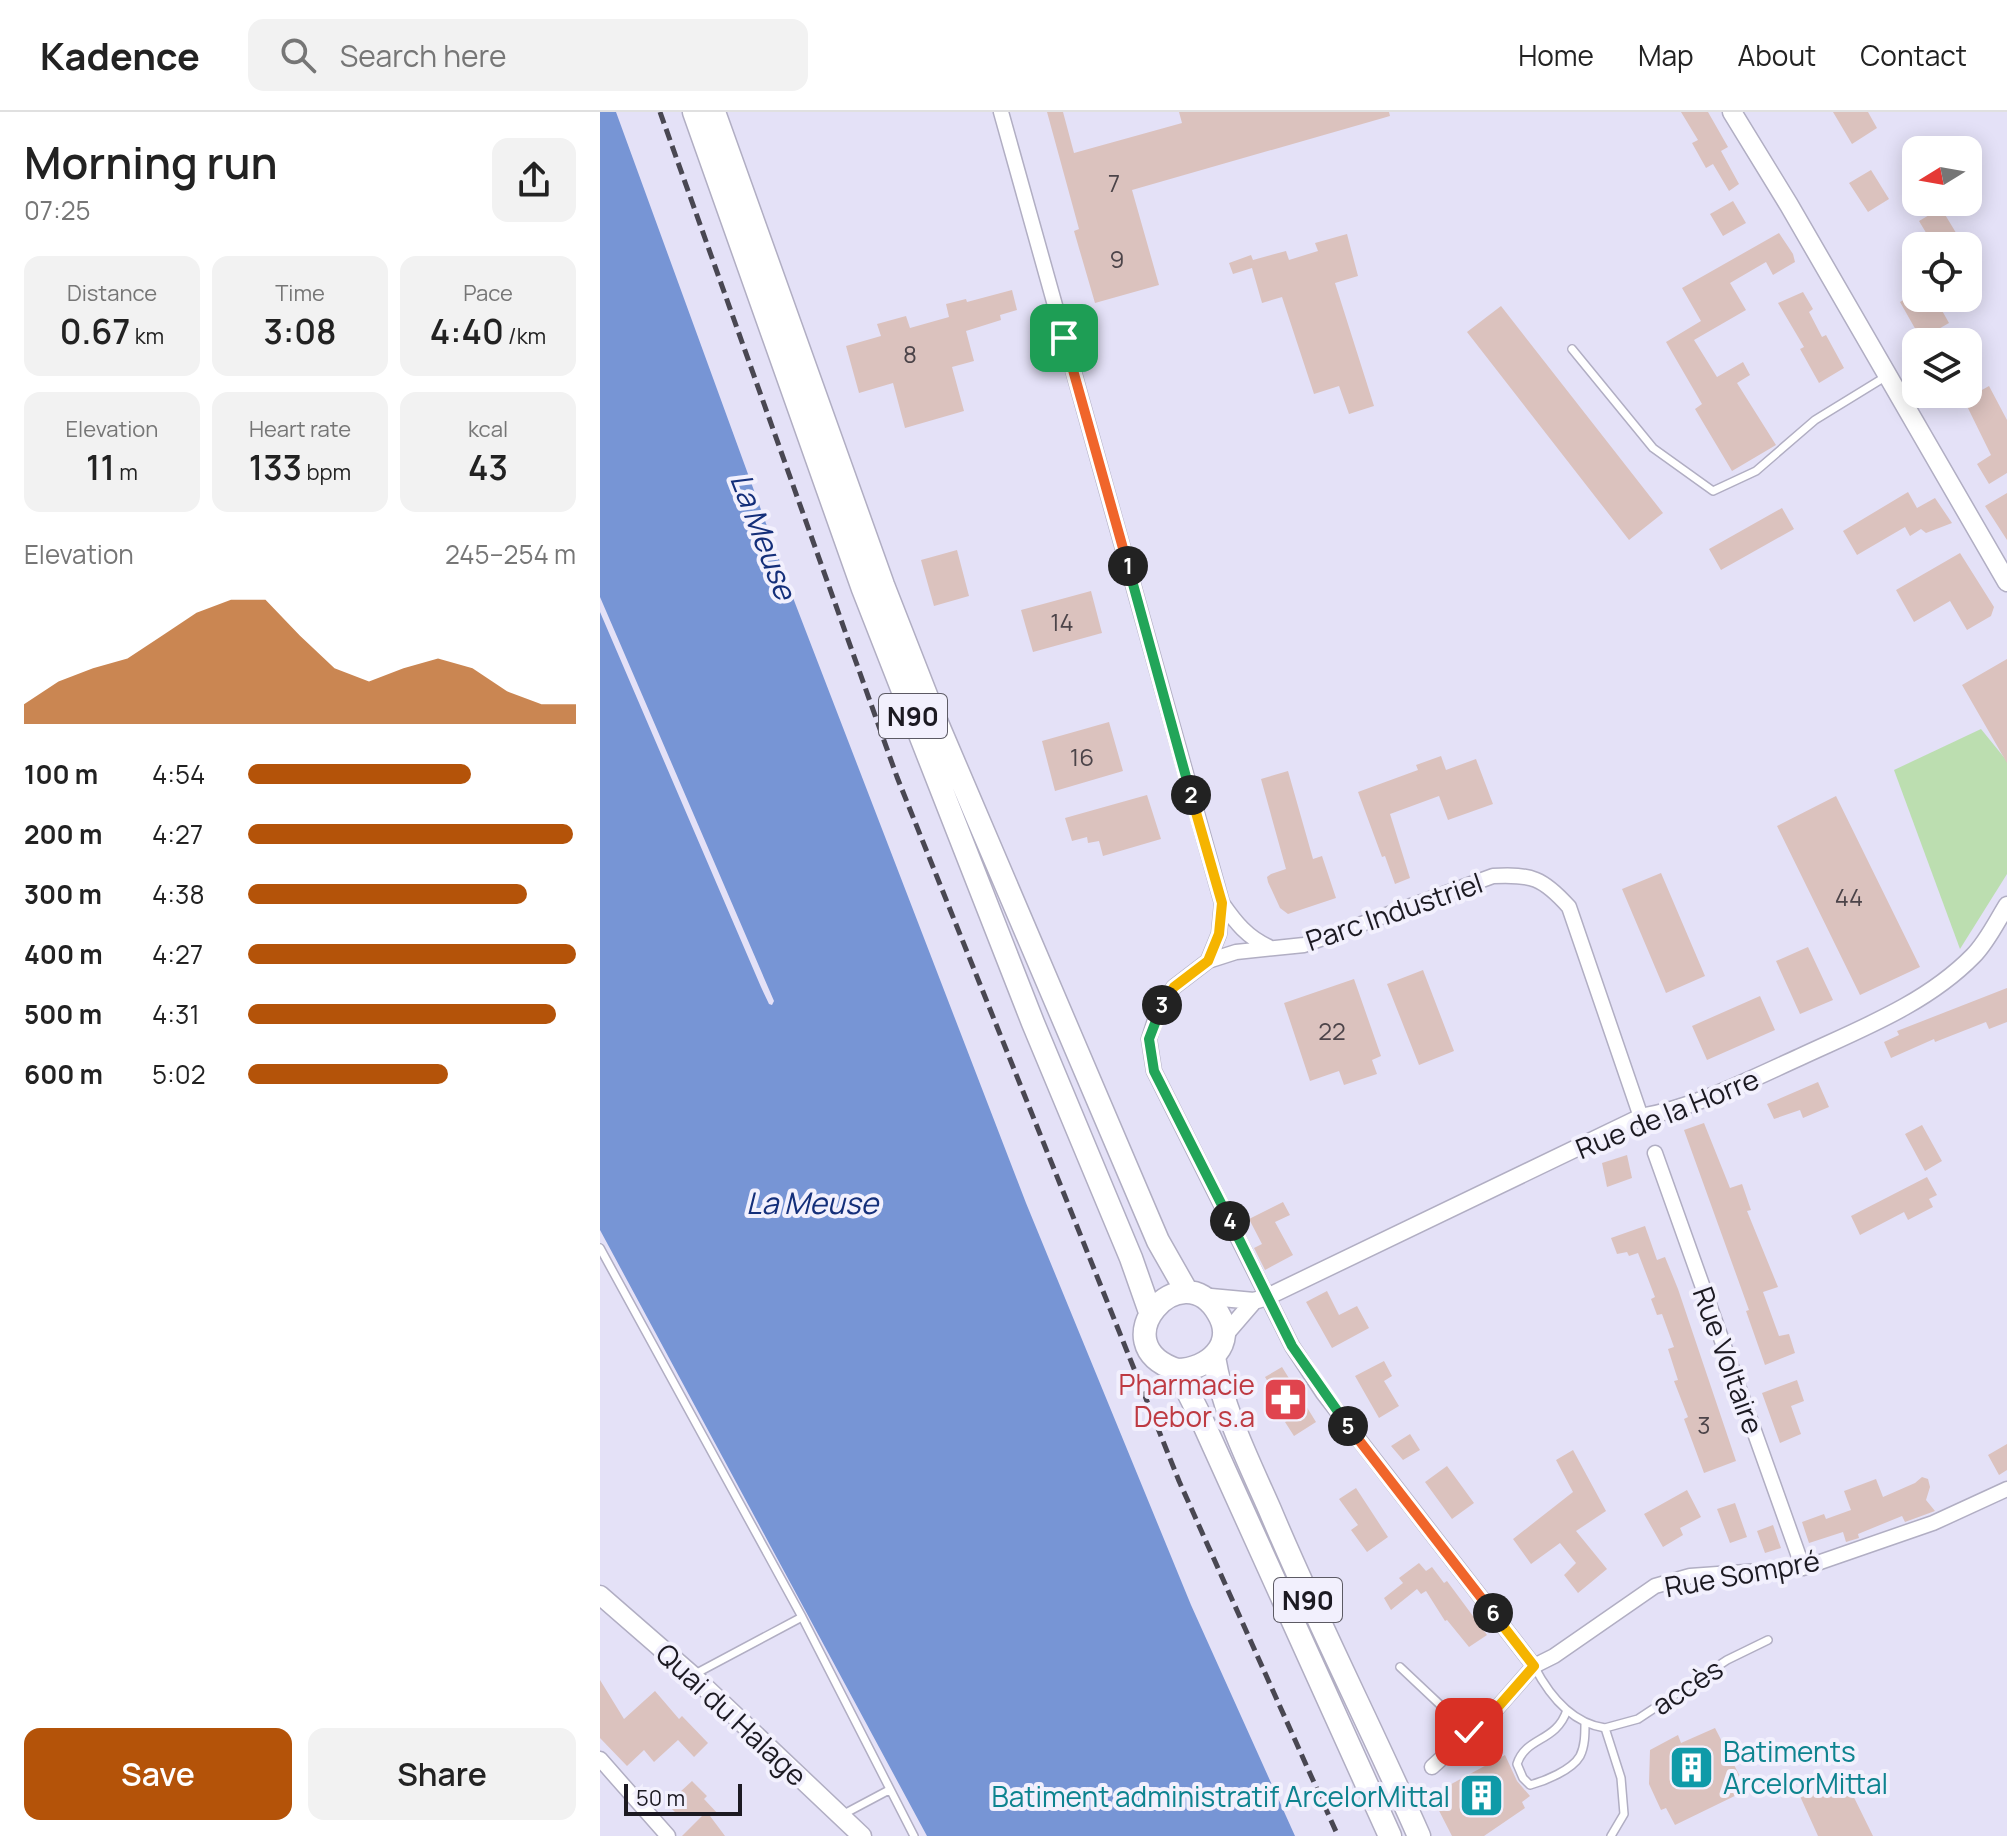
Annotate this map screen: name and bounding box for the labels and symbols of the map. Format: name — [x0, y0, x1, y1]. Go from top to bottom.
north arrow — [1902, 136, 1982, 216]
house number: 7 — [1108, 166, 1120, 199]
house number: 9 — [1110, 242, 1124, 275]
pin — [1030, 304, 1098, 372]
house number: 8 — [903, 337, 917, 370]
water label: La Meuse — [721, 467, 807, 606]
pin: 1 — [1108, 546, 1148, 586]
house number: 14 — [1050, 605, 1074, 638]
road number: N90 — [879, 694, 947, 738]
house number: 16 — [1070, 740, 1094, 773]
pin: 2 — [1171, 775, 1211, 815]
street label: Parc Industriel — [1301, 863, 1487, 959]
house number: 44 — [1835, 880, 1863, 913]
pin: 3 — [1142, 985, 1182, 1025]
house number: 22 — [1318, 1014, 1346, 1047]
street label: Rue de la Horre — [1570, 1059, 1764, 1167]
water label: La Meuse — [746, 1182, 879, 1223]
pin: 4 — [1210, 1201, 1250, 1241]
street label: Rue Voltaire — [1685, 1281, 1773, 1439]
place label: Pharmacie Debor s.a — [1119, 1365, 1255, 1435]
pharmacy icon: Pharmacie Debor s.a — [1262, 1376, 1310, 1424]
pin: 5 — [1328, 1406, 1368, 1446]
house number: 3 — [1697, 1408, 1711, 1441]
street label: Rue Sompré — [1661, 1541, 1823, 1605]
road number: N90 — [1274, 1578, 1342, 1622]
pin: 6 — [1473, 1593, 1513, 1633]
street label: Quai du Halage — [648, 1634, 816, 1794]
street label: accès — [1644, 1649, 1730, 1723]
pin — [1435, 1698, 1503, 1766]
place label: Batiments ArcelorMittal — [1723, 1732, 1888, 1802]
building icon: Batiments ArcelorMittal — [1668, 1743, 1716, 1791]
building icon: Batiment administratif ArcelorMittal — [1457, 1772, 1505, 1820]
place label: Batiment administratif ArcelorMittal — [991, 1777, 1450, 1815]
scale bar — [624, 1780, 742, 1816]

